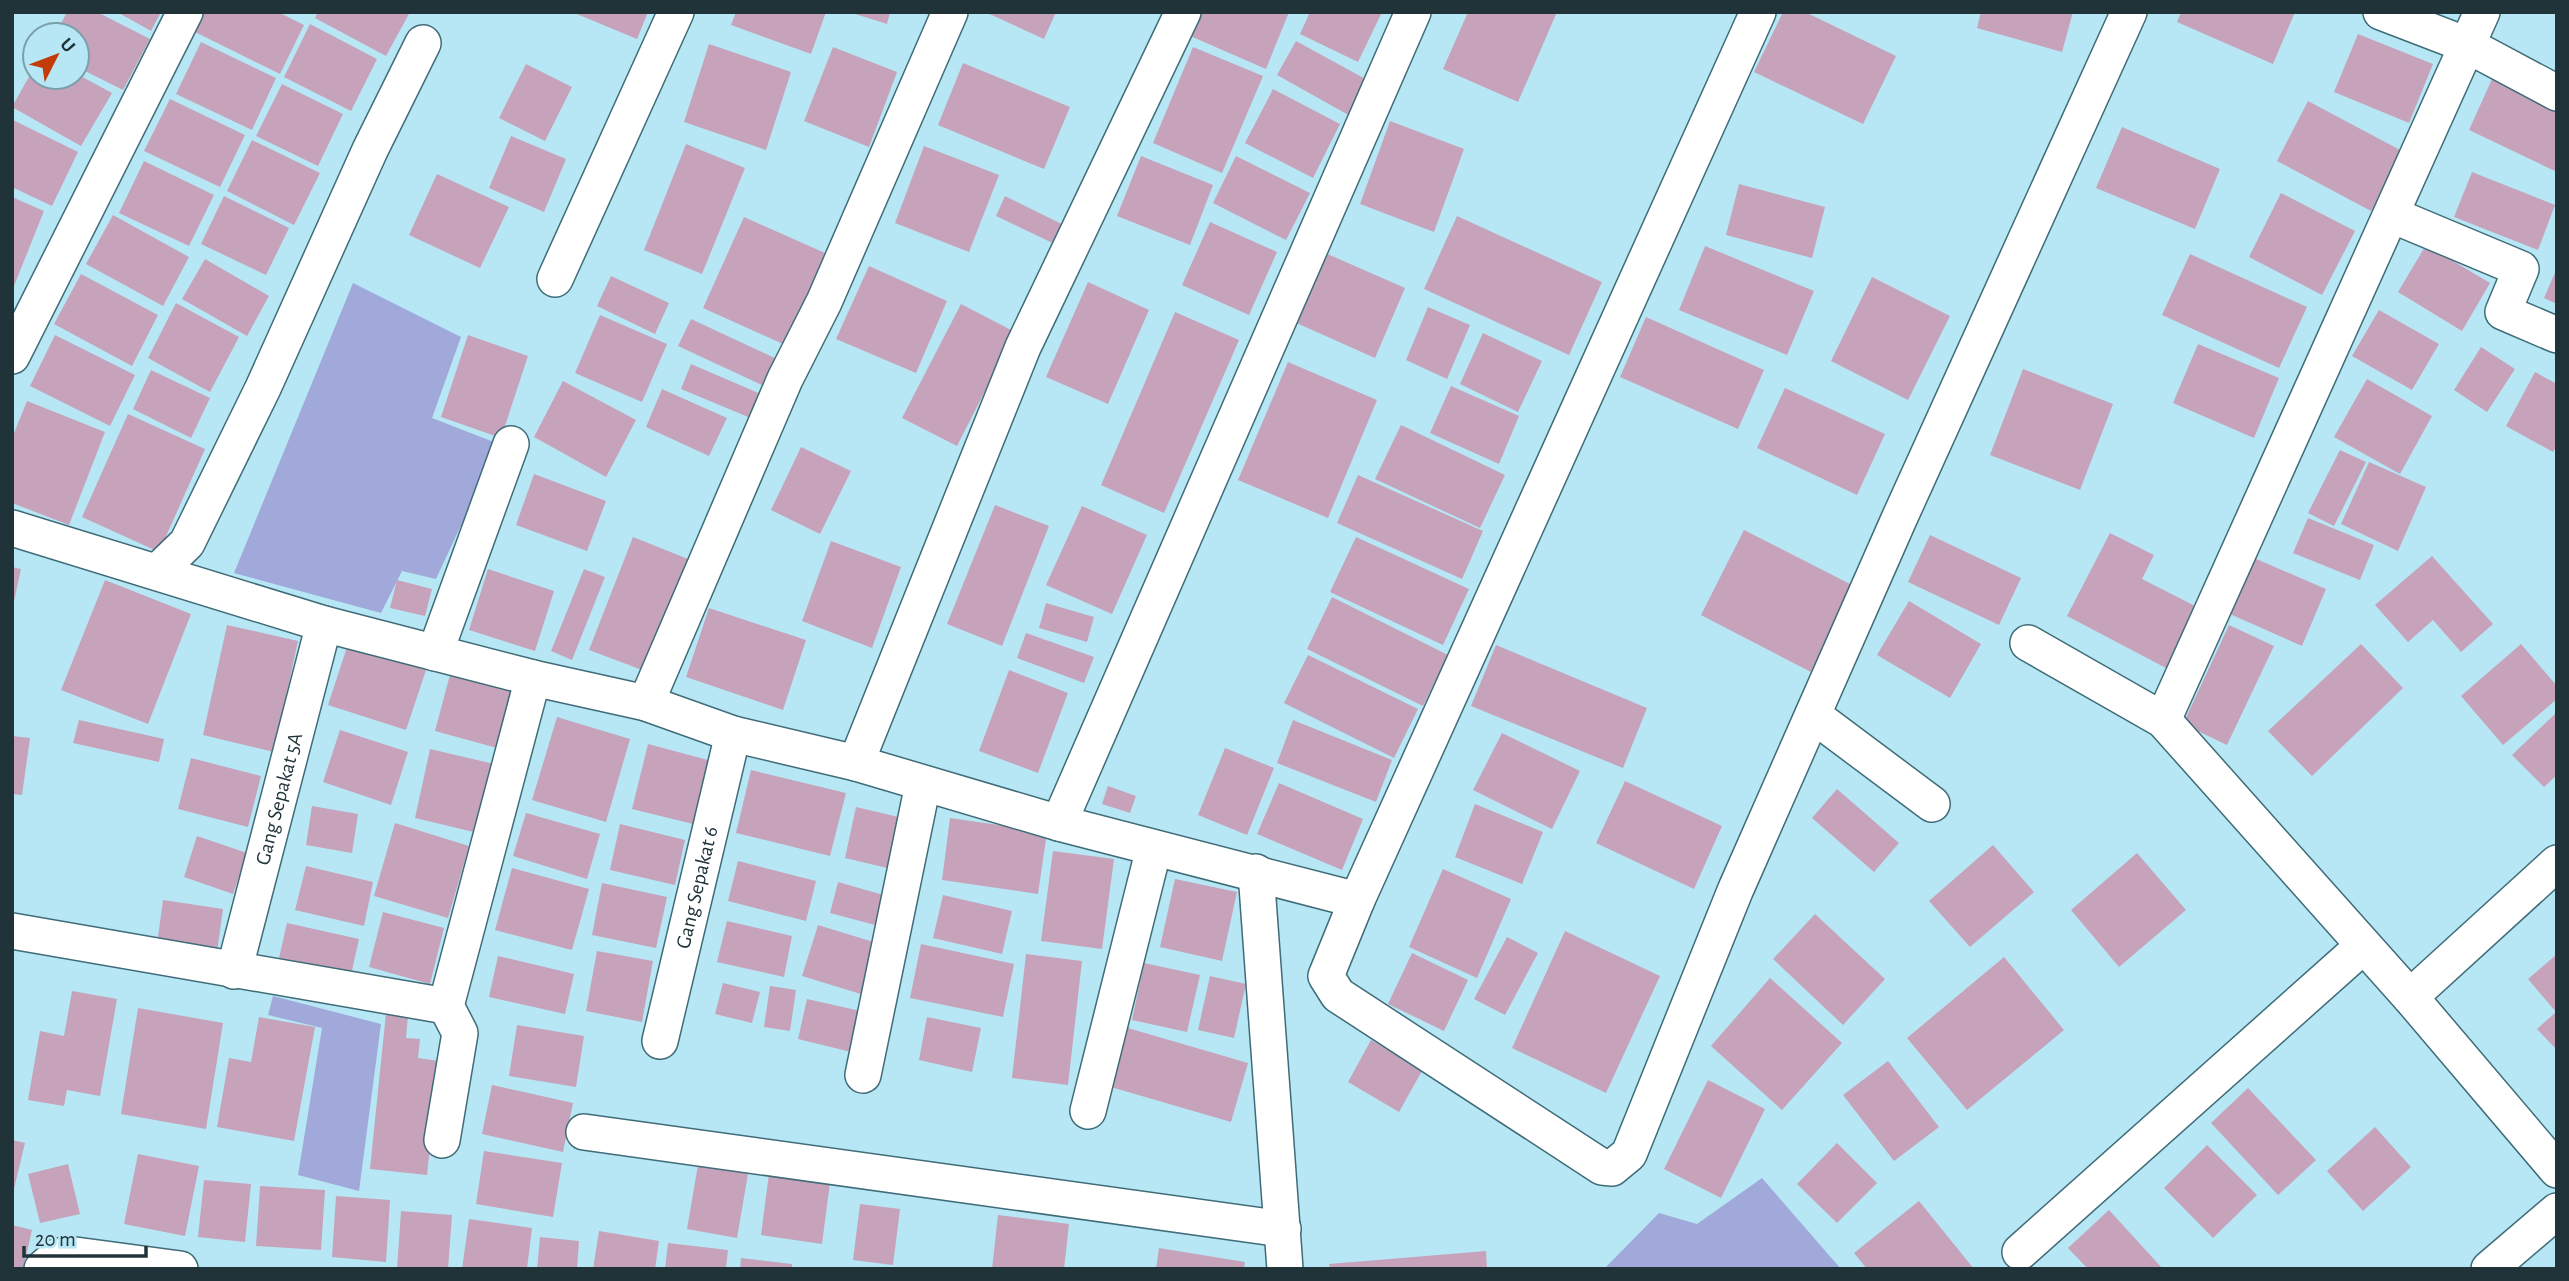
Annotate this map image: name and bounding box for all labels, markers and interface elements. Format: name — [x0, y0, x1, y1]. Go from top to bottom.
north arrow — [21, 21, 91, 91]
text: U — [56, 35, 79, 56]
street label: Gang Sepakat 5A — [252, 730, 306, 867]
street label: Gang Sepakat 6 — [672, 824, 722, 951]
scale bar — [24, 1214, 147, 1258]
text: 20 m — [35, 1229, 76, 1250]

